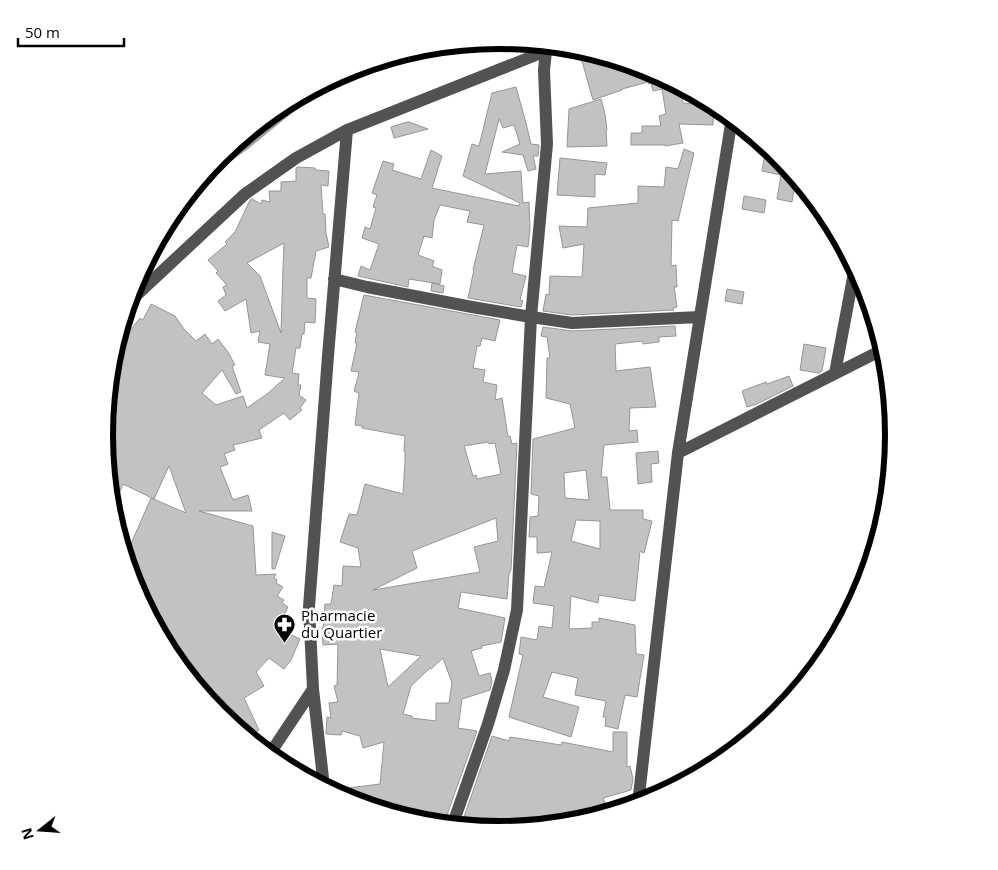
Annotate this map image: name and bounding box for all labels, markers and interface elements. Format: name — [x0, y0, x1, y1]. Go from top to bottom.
scale bar — [18, 15, 124, 47]
text: 50 m — [25, 22, 60, 42]
place label: Pharmacie du Quartier — [301, 605, 382, 642]
pharmacy icon: Pharmacie du Quartier — [273, 612, 297, 643]
north arrow — [15, 805, 65, 855]
text: N — [16, 826, 38, 842]

